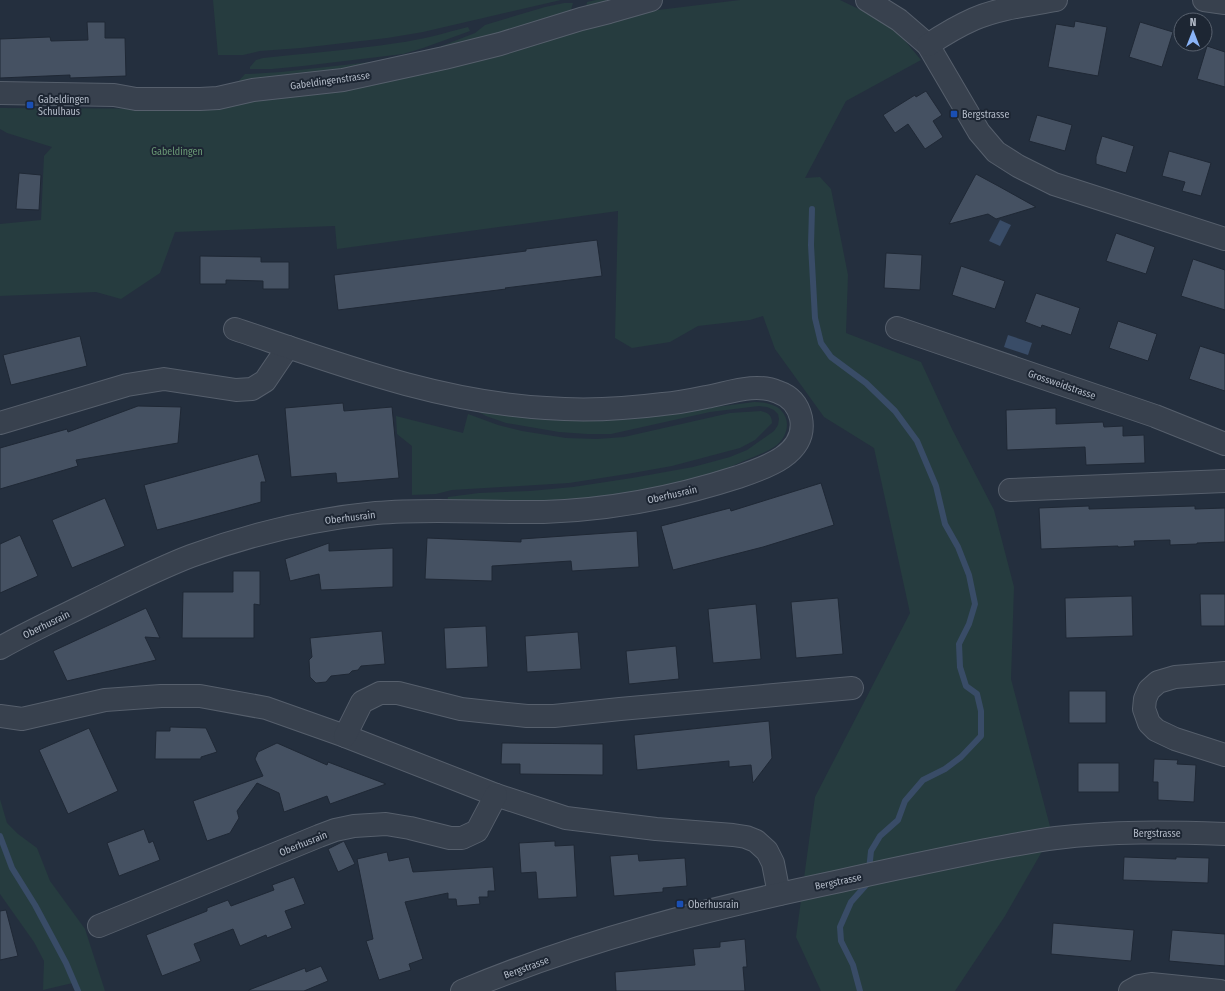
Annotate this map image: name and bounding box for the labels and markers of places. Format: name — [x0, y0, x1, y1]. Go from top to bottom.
place label: Gabeldingen Schulhaus — [38, 94, 89, 118]
marker: Gabeldingen Schulhaus — [25, 100, 35, 110]
marker: Bergstrasse — [949, 109, 959, 119]
place label: Bergstrasse — [962, 109, 1009, 121]
marker: Oberhusrain — [675, 899, 685, 909]
place label: Oberhusrain — [688, 899, 739, 911]

